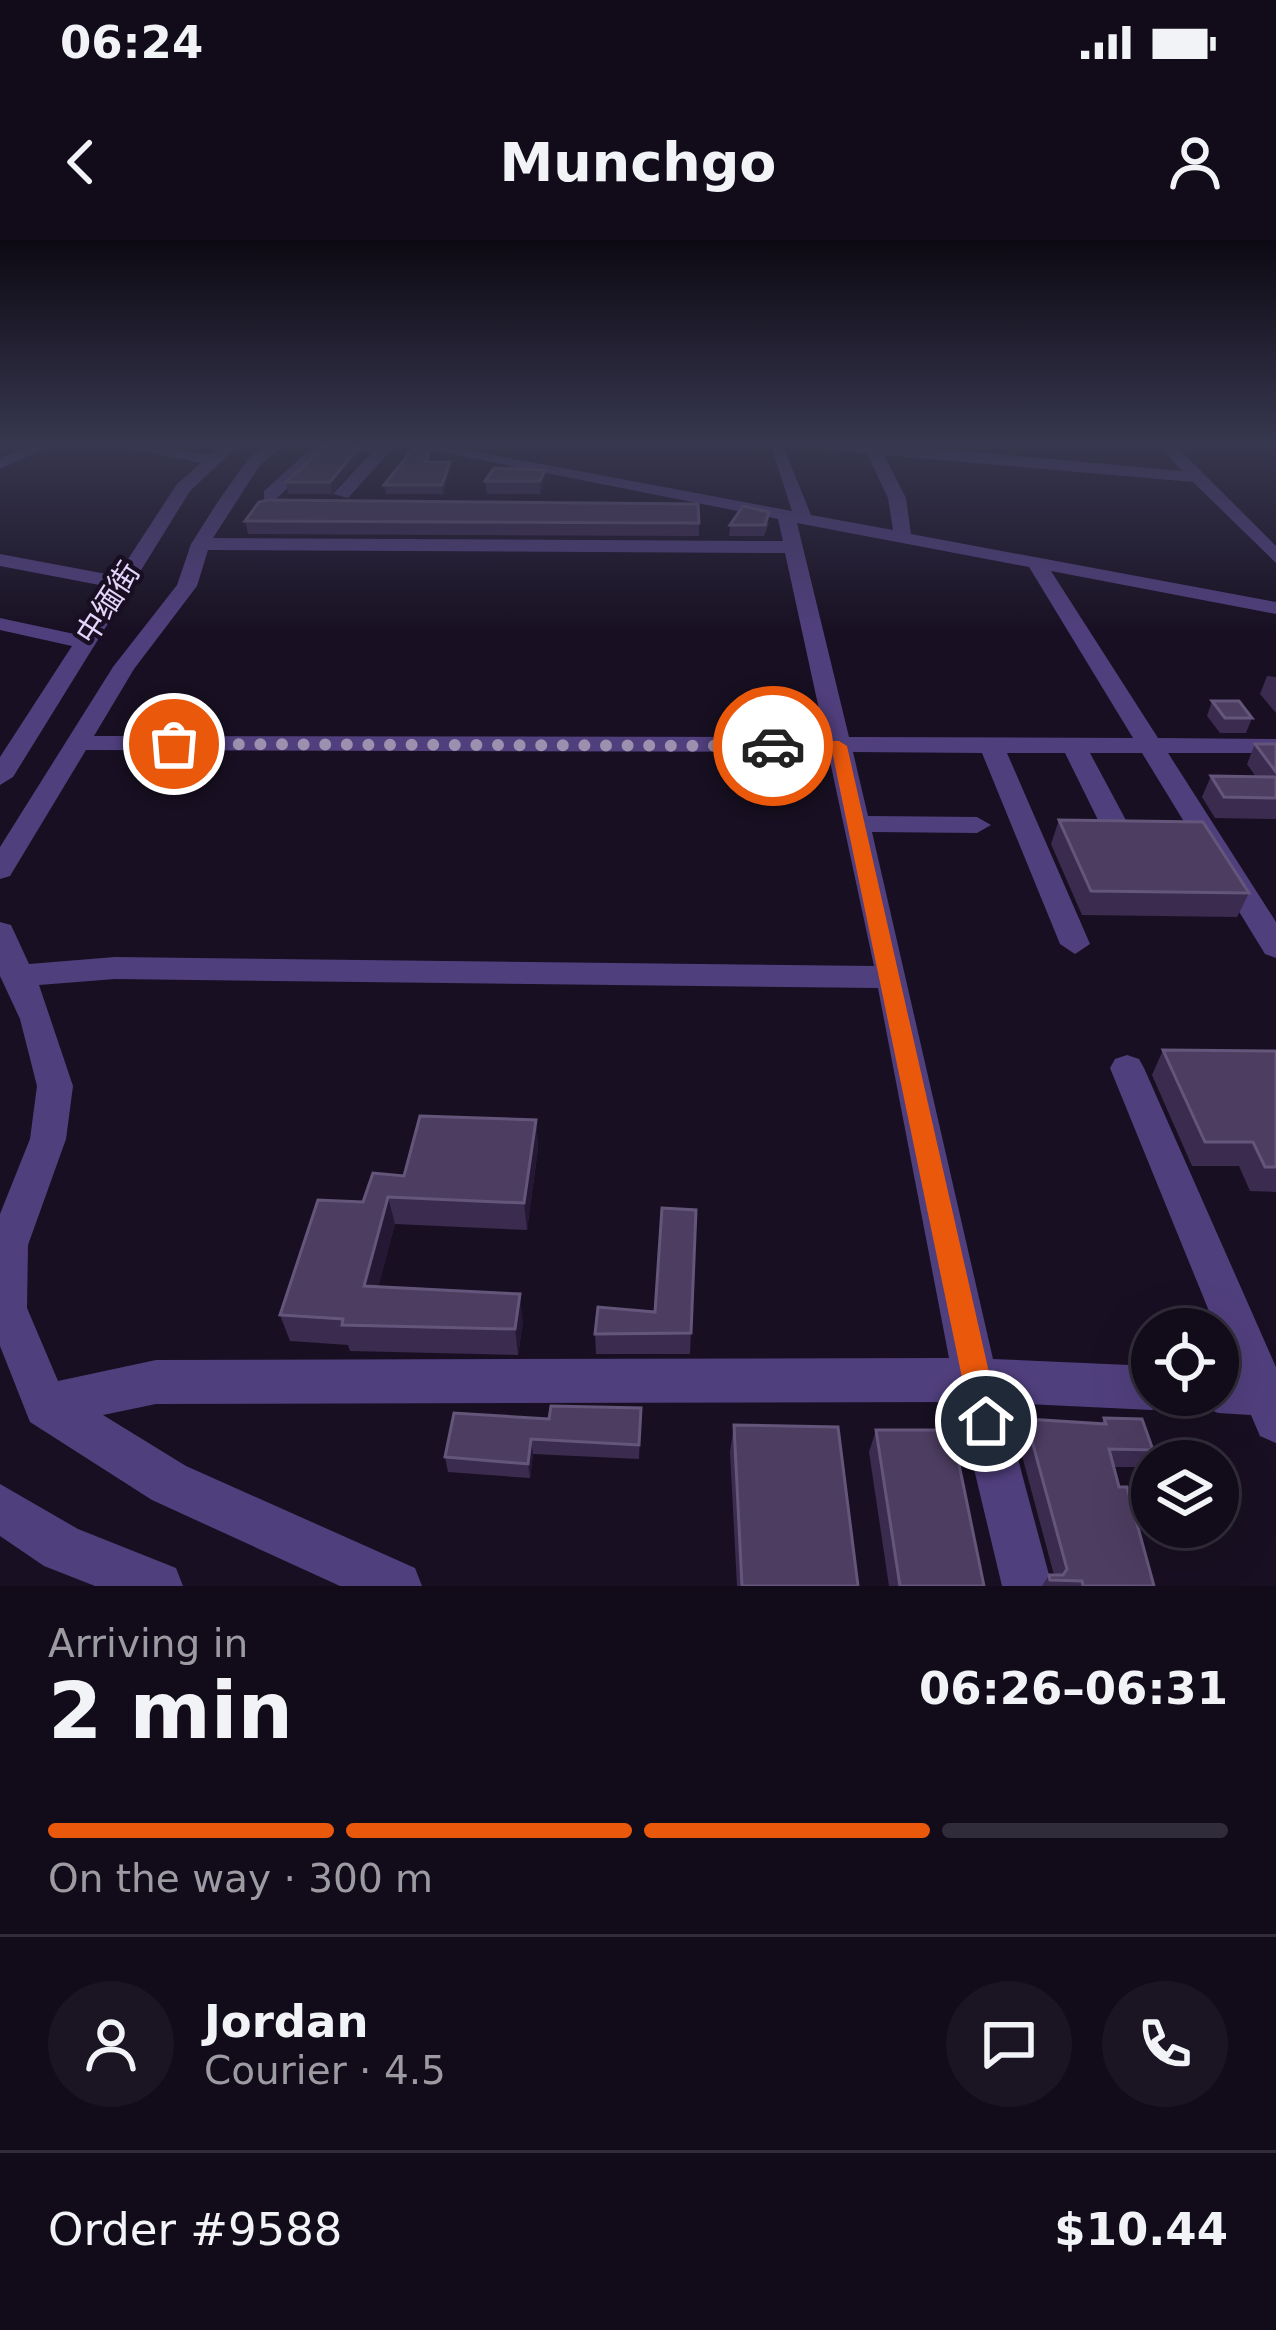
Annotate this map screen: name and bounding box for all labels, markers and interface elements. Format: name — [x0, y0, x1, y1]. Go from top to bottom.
text: 06:24 — [60, 16, 203, 69]
icon: back — [48, 129, 114, 195]
icon: person — [1162, 129, 1228, 195]
text: Munchgo — [500, 131, 776, 194]
street label: 中缅街 — [68, 555, 147, 650]
courier — [713, 686, 833, 806]
pin — [123, 693, 225, 795]
icon: bag — [141, 711, 207, 777]
icon: car — [740, 713, 806, 779]
map controls — [1131, 1308, 1239, 1548]
button: locate — [1131, 1308, 1239, 1416]
pin — [935, 1370, 1037, 1472]
icon: home — [953, 1388, 1019, 1454]
button: layers — [1131, 1440, 1239, 1548]
text: Arriving in — [48, 1621, 248, 1666]
text: 06:26–06:31 — [919, 1662, 1228, 1715]
text: 2 min — [48, 1666, 293, 1756]
text: On the way · 300 m — [48, 1856, 433, 1901]
button: person — [48, 1981, 174, 2107]
button: chat — [946, 1981, 1072, 2107]
button: phone — [1102, 1981, 1228, 2107]
text: Jordan — [204, 1995, 368, 2048]
text: Courier · 4.5 — [204, 2048, 446, 2093]
text: Order #9588 — [48, 2203, 342, 2256]
text: $10.44 — [1054, 2203, 1228, 2256]

